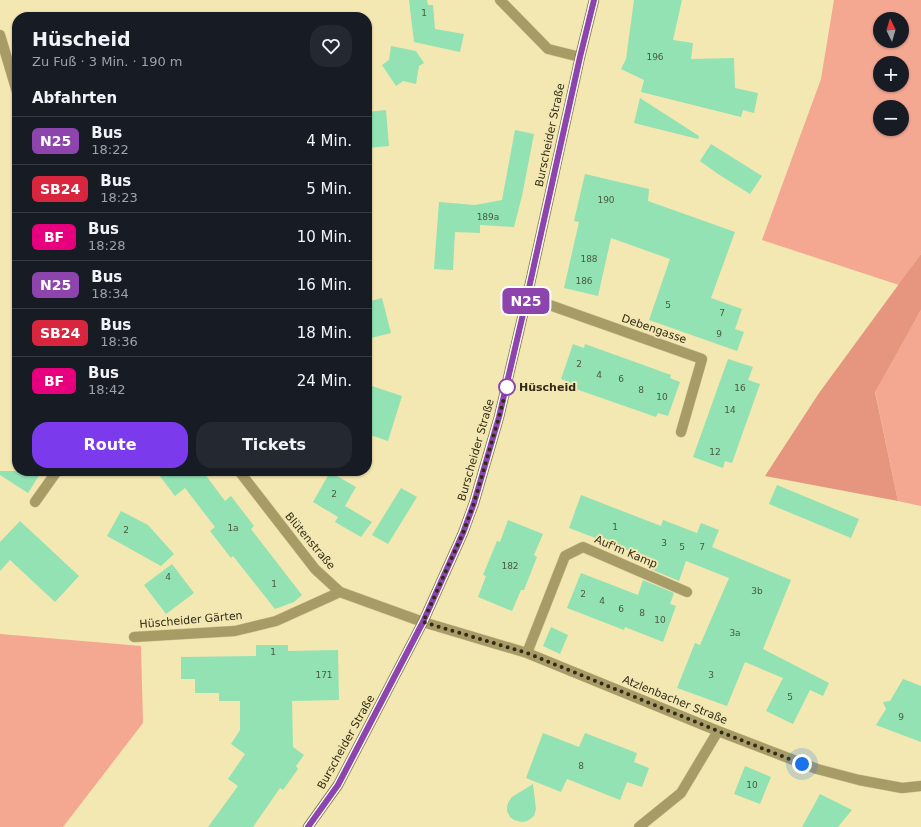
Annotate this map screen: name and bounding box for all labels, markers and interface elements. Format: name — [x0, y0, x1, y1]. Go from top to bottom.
house number: 1 — [421, 8, 427, 18]
north arrow — [873, 12, 909, 48]
map controls — [873, 12, 909, 136]
button: heart — [310, 25, 352, 67]
text: Hüscheid — [32, 28, 131, 50]
house number: 196 — [646, 52, 664, 62]
text: Zu Fuß · 3 Min. · 190 m — [32, 54, 182, 69]
button: + — [873, 56, 909, 92]
street label: Burscheider Straße — [533, 82, 567, 188]
text: Abfahrten — [32, 89, 117, 107]
button: − — [873, 100, 909, 136]
text: Bus — [91, 124, 122, 142]
text: 4 Min. — [306, 132, 352, 150]
text: N25 — [40, 133, 71, 149]
text: 18:22 — [91, 142, 129, 157]
text: Bus — [100, 172, 131, 190]
text: 5 Min. — [306, 180, 352, 198]
text: SB24 — [40, 181, 80, 197]
text: 18:23 — [100, 190, 138, 205]
house number: 190 — [597, 195, 615, 205]
house number: 189a — [477, 212, 499, 222]
text: Bus — [88, 220, 119, 238]
text: 10 Min. — [297, 228, 352, 246]
text: BF — [44, 229, 64, 245]
text: 18:28 — [88, 238, 125, 253]
house number: 188 — [580, 254, 598, 264]
text: Bus — [91, 268, 122, 286]
text: 16 Min. — [297, 276, 352, 294]
house number: 186 — [575, 276, 593, 286]
text: N25 — [40, 277, 71, 293]
text: 18:34 — [91, 286, 129, 301]
line badge: N25 — [503, 288, 549, 314]
text: N25 — [510, 293, 542, 309]
house number: 5 — [665, 300, 671, 310]
house number: 7 — [719, 308, 725, 318]
street label: Debengasse — [620, 312, 688, 346]
text: Bus — [100, 316, 131, 334]
text: 18 Min. — [297, 324, 352, 342]
text: SB24 — [40, 325, 80, 341]
house number: 9 — [716, 329, 722, 339]
text: 18:36 — [100, 334, 138, 349]
house number: 2 — [576, 359, 582, 369]
text: Bus — [88, 364, 119, 382]
house number: 4 — [596, 370, 602, 380]
text: 24 Min. — [297, 372, 352, 390]
text: BF — [44, 373, 64, 389]
house number: 6 — [618, 374, 624, 384]
marker: Hüscheid — [498, 378, 516, 396]
place label: Hüscheid — [519, 381, 576, 394]
text: 18:42 — [88, 382, 125, 397]
house number: 16 — [734, 383, 746, 393]
house number: 8 — [638, 385, 644, 395]
house number: 10 — [656, 392, 668, 402]
street label: Burscheider Straße — [455, 397, 497, 503]
house number: 14 — [724, 405, 736, 415]
button: Route — [32, 422, 188, 468]
button: Tickets — [196, 422, 352, 468]
house number: 12 — [709, 447, 721, 457]
house number: 2 — [331, 489, 337, 499]
street label: Blütenstraße — [282, 510, 338, 572]
house number: 1 — [612, 522, 618, 532]
house number: 1a — [227, 523, 239, 533]
house number: 2 — [123, 525, 129, 535]
street label: Auf'm Kamp — [593, 533, 659, 571]
house number: 3 — [661, 538, 667, 548]
house number: 5 — [679, 542, 685, 552]
house number: 7 — [699, 542, 705, 552]
house number: 182 — [501, 561, 519, 571]
house number: 4 — [165, 572, 171, 582]
house number: 1 — [271, 579, 277, 589]
house number: 3b — [751, 586, 763, 596]
house number: 2 — [580, 589, 586, 599]
house number: 4 — [599, 596, 605, 606]
house number: 6 — [618, 604, 624, 614]
house number: 8 — [639, 608, 645, 618]
street label: Hüscheider Gärten — [139, 609, 243, 631]
house number: 10 — [654, 615, 666, 625]
house number: 3a — [729, 628, 741, 638]
house number: 1 — [270, 647, 276, 657]
house number: 171 — [315, 670, 333, 680]
house number: 3 — [708, 670, 714, 680]
street label: Atzlenbacher Straße — [621, 673, 730, 727]
street label: Burscheider Straße — [315, 692, 377, 791]
house number: 5 — [787, 692, 793, 702]
house number: 9 — [898, 712, 904, 722]
your location — [792, 754, 812, 774]
house number: 8 — [578, 761, 584, 771]
house number: 10 — [746, 780, 758, 790]

